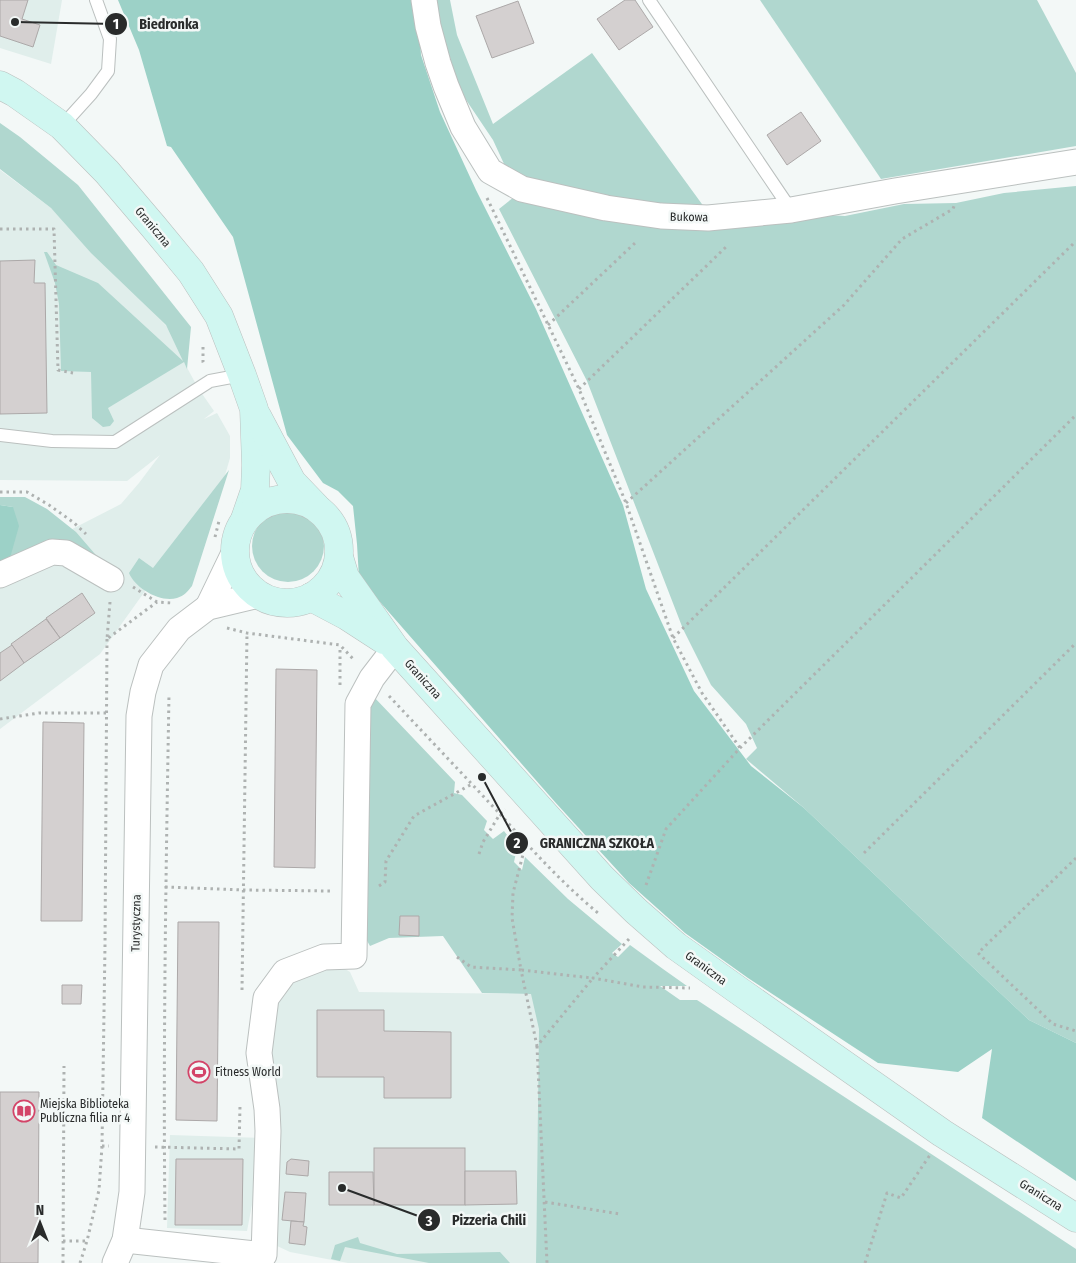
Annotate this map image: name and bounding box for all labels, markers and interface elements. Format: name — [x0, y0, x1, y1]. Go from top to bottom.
callout: Biedronka — [104, 9, 209, 38]
text: 1 — [113, 15, 119, 33]
text: Biedronka — [139, 16, 199, 33]
street label: Graniczna — [132, 204, 174, 250]
street label: Bukowa — [670, 210, 708, 224]
street label: Graniczna — [402, 656, 444, 702]
callout: GRANICZNA SZKOŁA — [505, 828, 664, 857]
text: 2 — [513, 834, 521, 852]
text: GRANICZNA SZKOŁA — [540, 835, 655, 852]
street label: Turystyczna — [129, 894, 144, 952]
street label: Graniczna — [682, 948, 730, 988]
sports icon: Fitness World — [187, 1060, 211, 1084]
place label: Fitness World — [215, 1065, 281, 1079]
place label: Miejska Biblioteka Publiczna filia nr 4 — [40, 1097, 130, 1125]
library icon: Miejska Biblioteka Publiczna filia nr 4 — [12, 1099, 36, 1123]
street label: Graniczna — [1017, 1176, 1065, 1214]
north arrow — [15, 1198, 65, 1248]
text: N — [36, 1202, 44, 1219]
callout: Pizzeria Chili — [417, 1206, 536, 1235]
text: 3 — [424, 1212, 433, 1230]
text: Pizzeria Chili — [452, 1212, 526, 1229]

